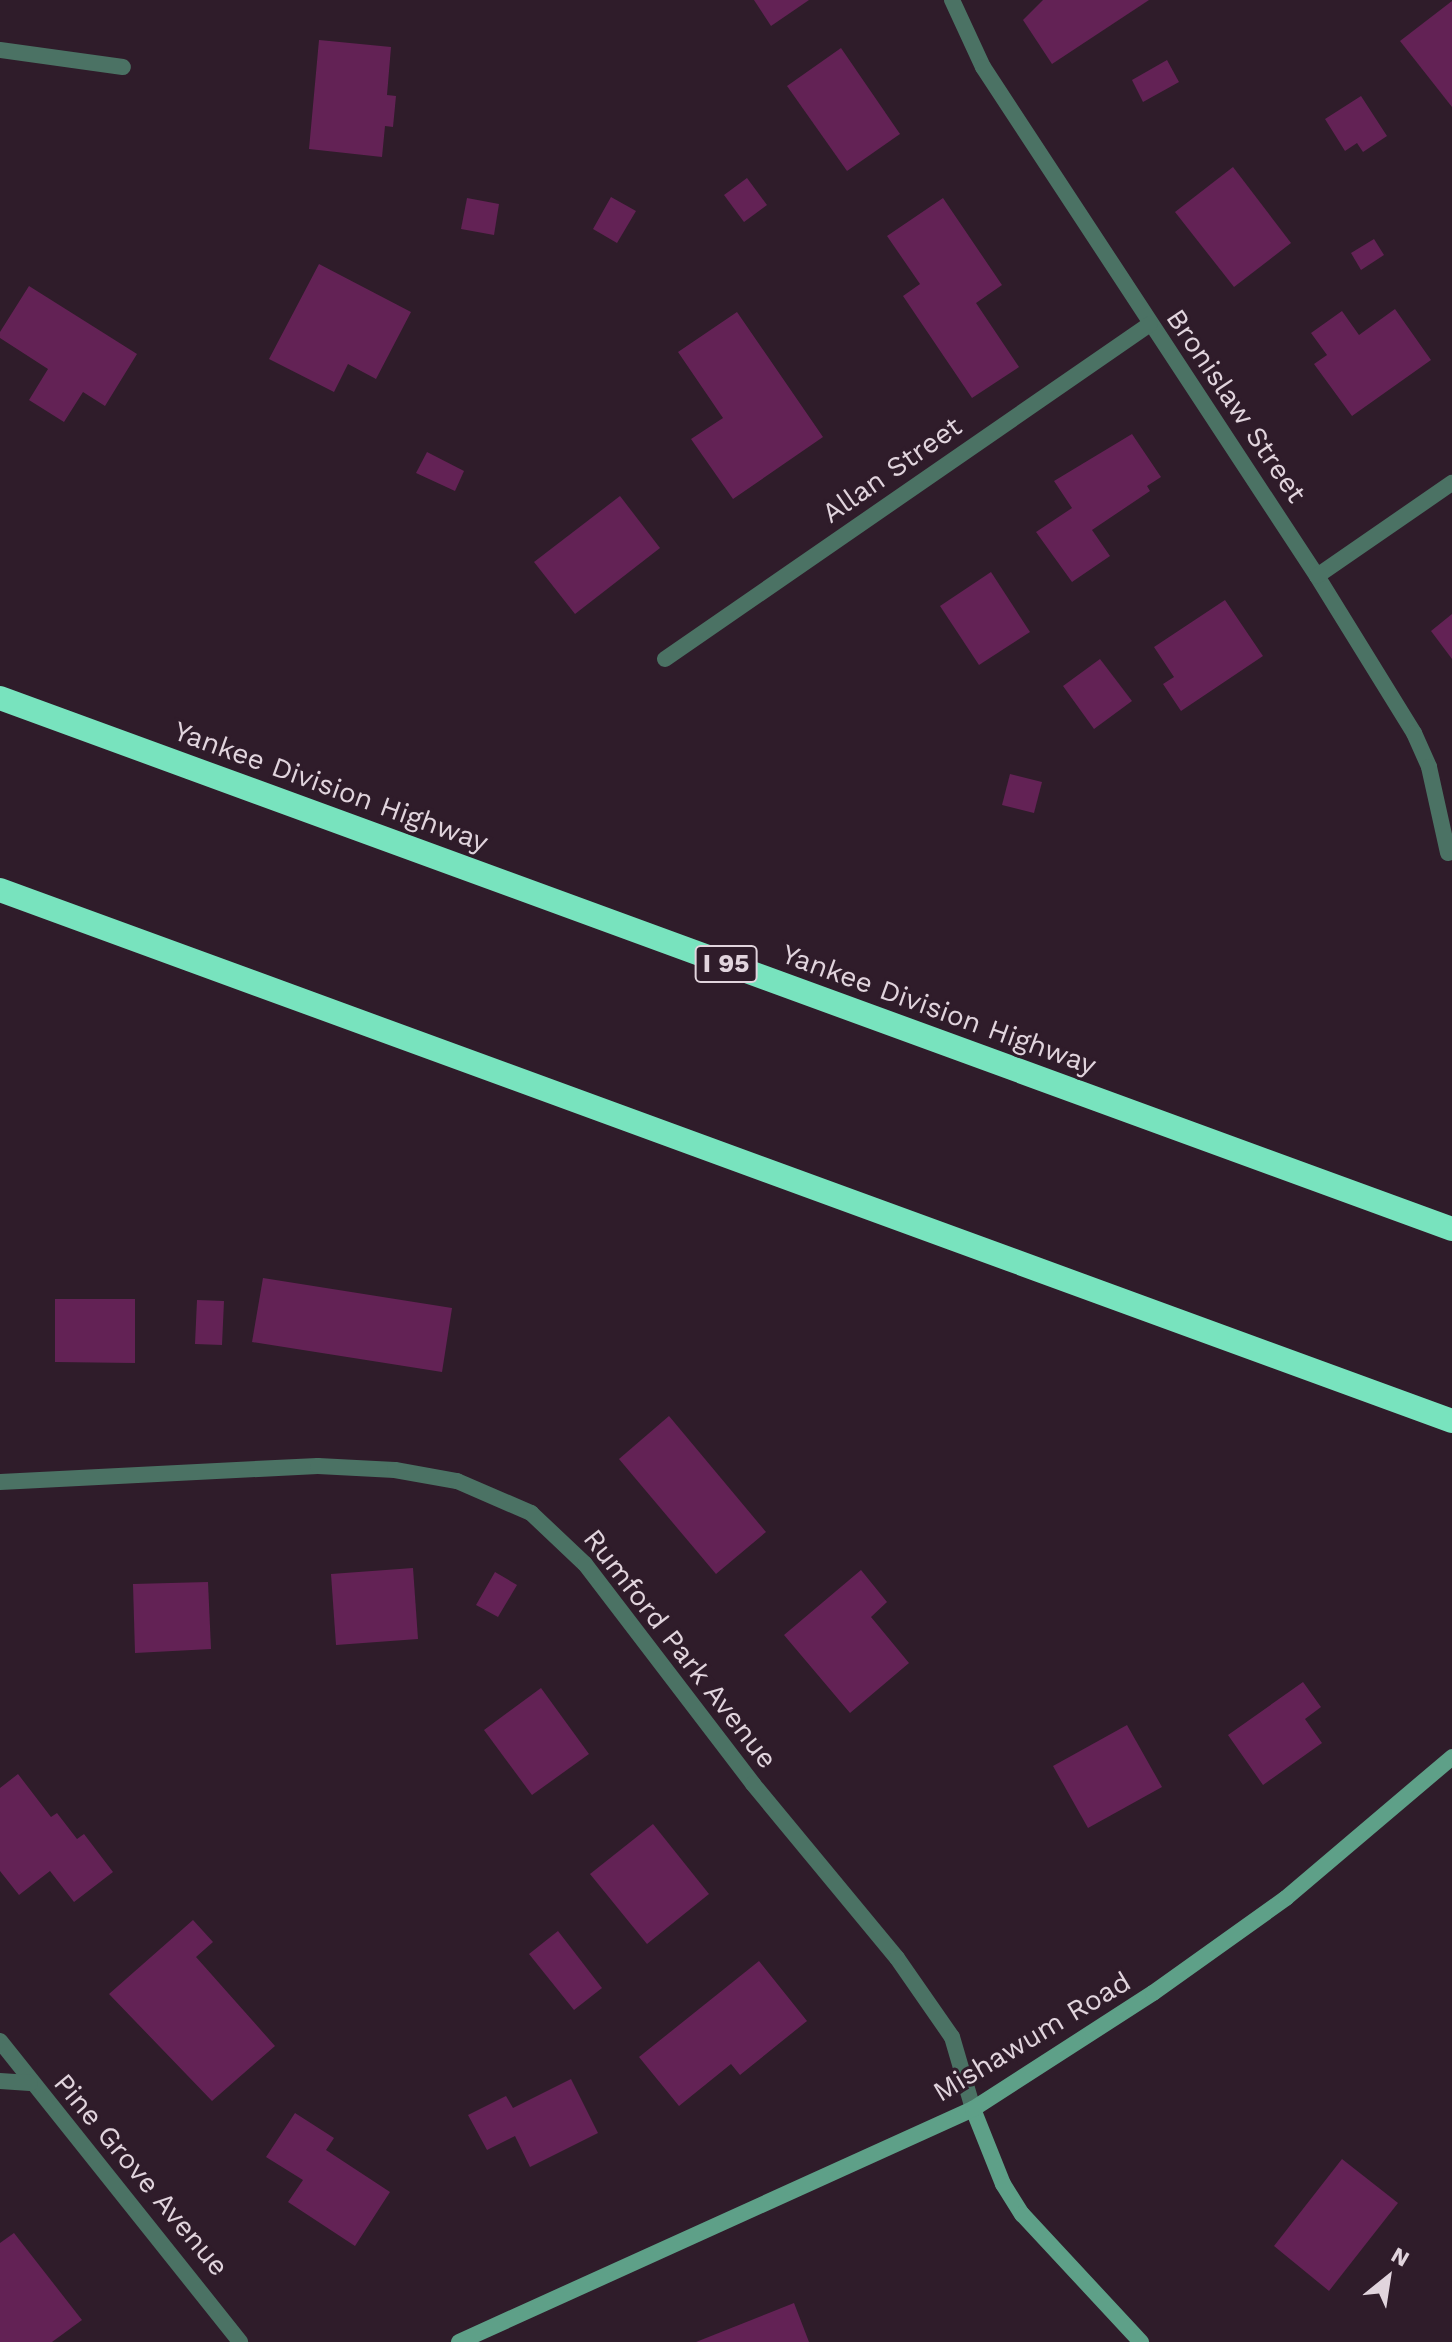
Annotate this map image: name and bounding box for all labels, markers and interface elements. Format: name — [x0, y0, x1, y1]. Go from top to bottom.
street label: Bronislaw Street — [1159, 303, 1313, 509]
street label: Allan Street — [816, 410, 968, 530]
street label: Yankee Division Highway — [169, 714, 493, 860]
street label: Yankee Division Highway — [777, 937, 1101, 1083]
road number: I 95 — [694, 942, 758, 986]
street label: Rumford Park Avenue — [576, 1522, 784, 1776]
street label: Mishawum Road — [927, 1965, 1137, 2109]
street label: Pine Grove Avenue — [46, 2067, 236, 2283]
north arrow — [1348, 2238, 1428, 2318]
text: N — [1387, 2242, 1414, 2272]

